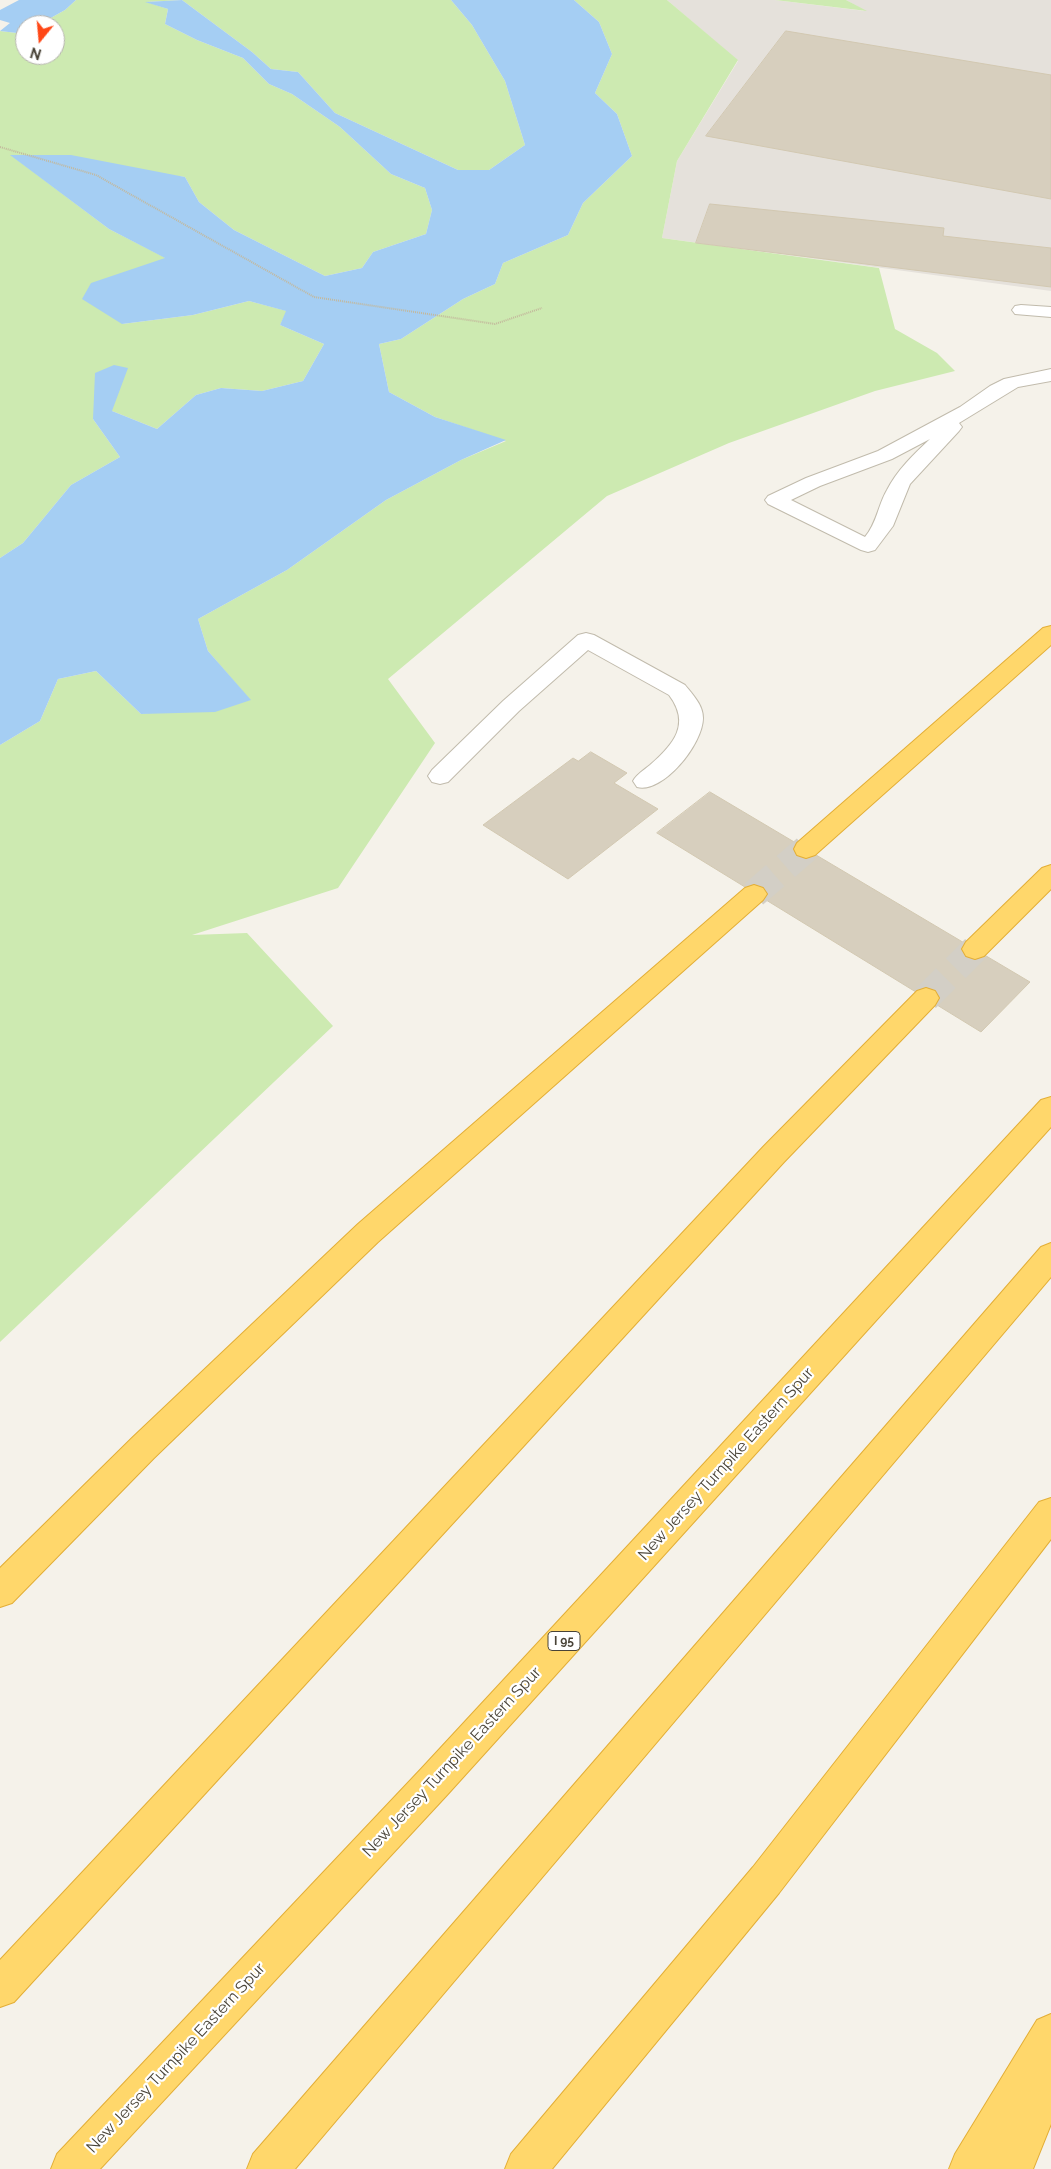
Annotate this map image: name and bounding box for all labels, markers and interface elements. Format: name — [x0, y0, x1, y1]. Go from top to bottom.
north arrow — [15, 15, 65, 65]
text: N — [28, 44, 43, 63]
street label: New Jersey Turnpike Eastern Spur — [634, 1364, 818, 1564]
road number: I 95 — [548, 1632, 580, 1650]
street label: New Jersey Turnpike Eastern Spur — [359, 1663, 545, 1861]
street label: New Jersey Turnpike Eastern Spur — [83, 1959, 269, 2157]

